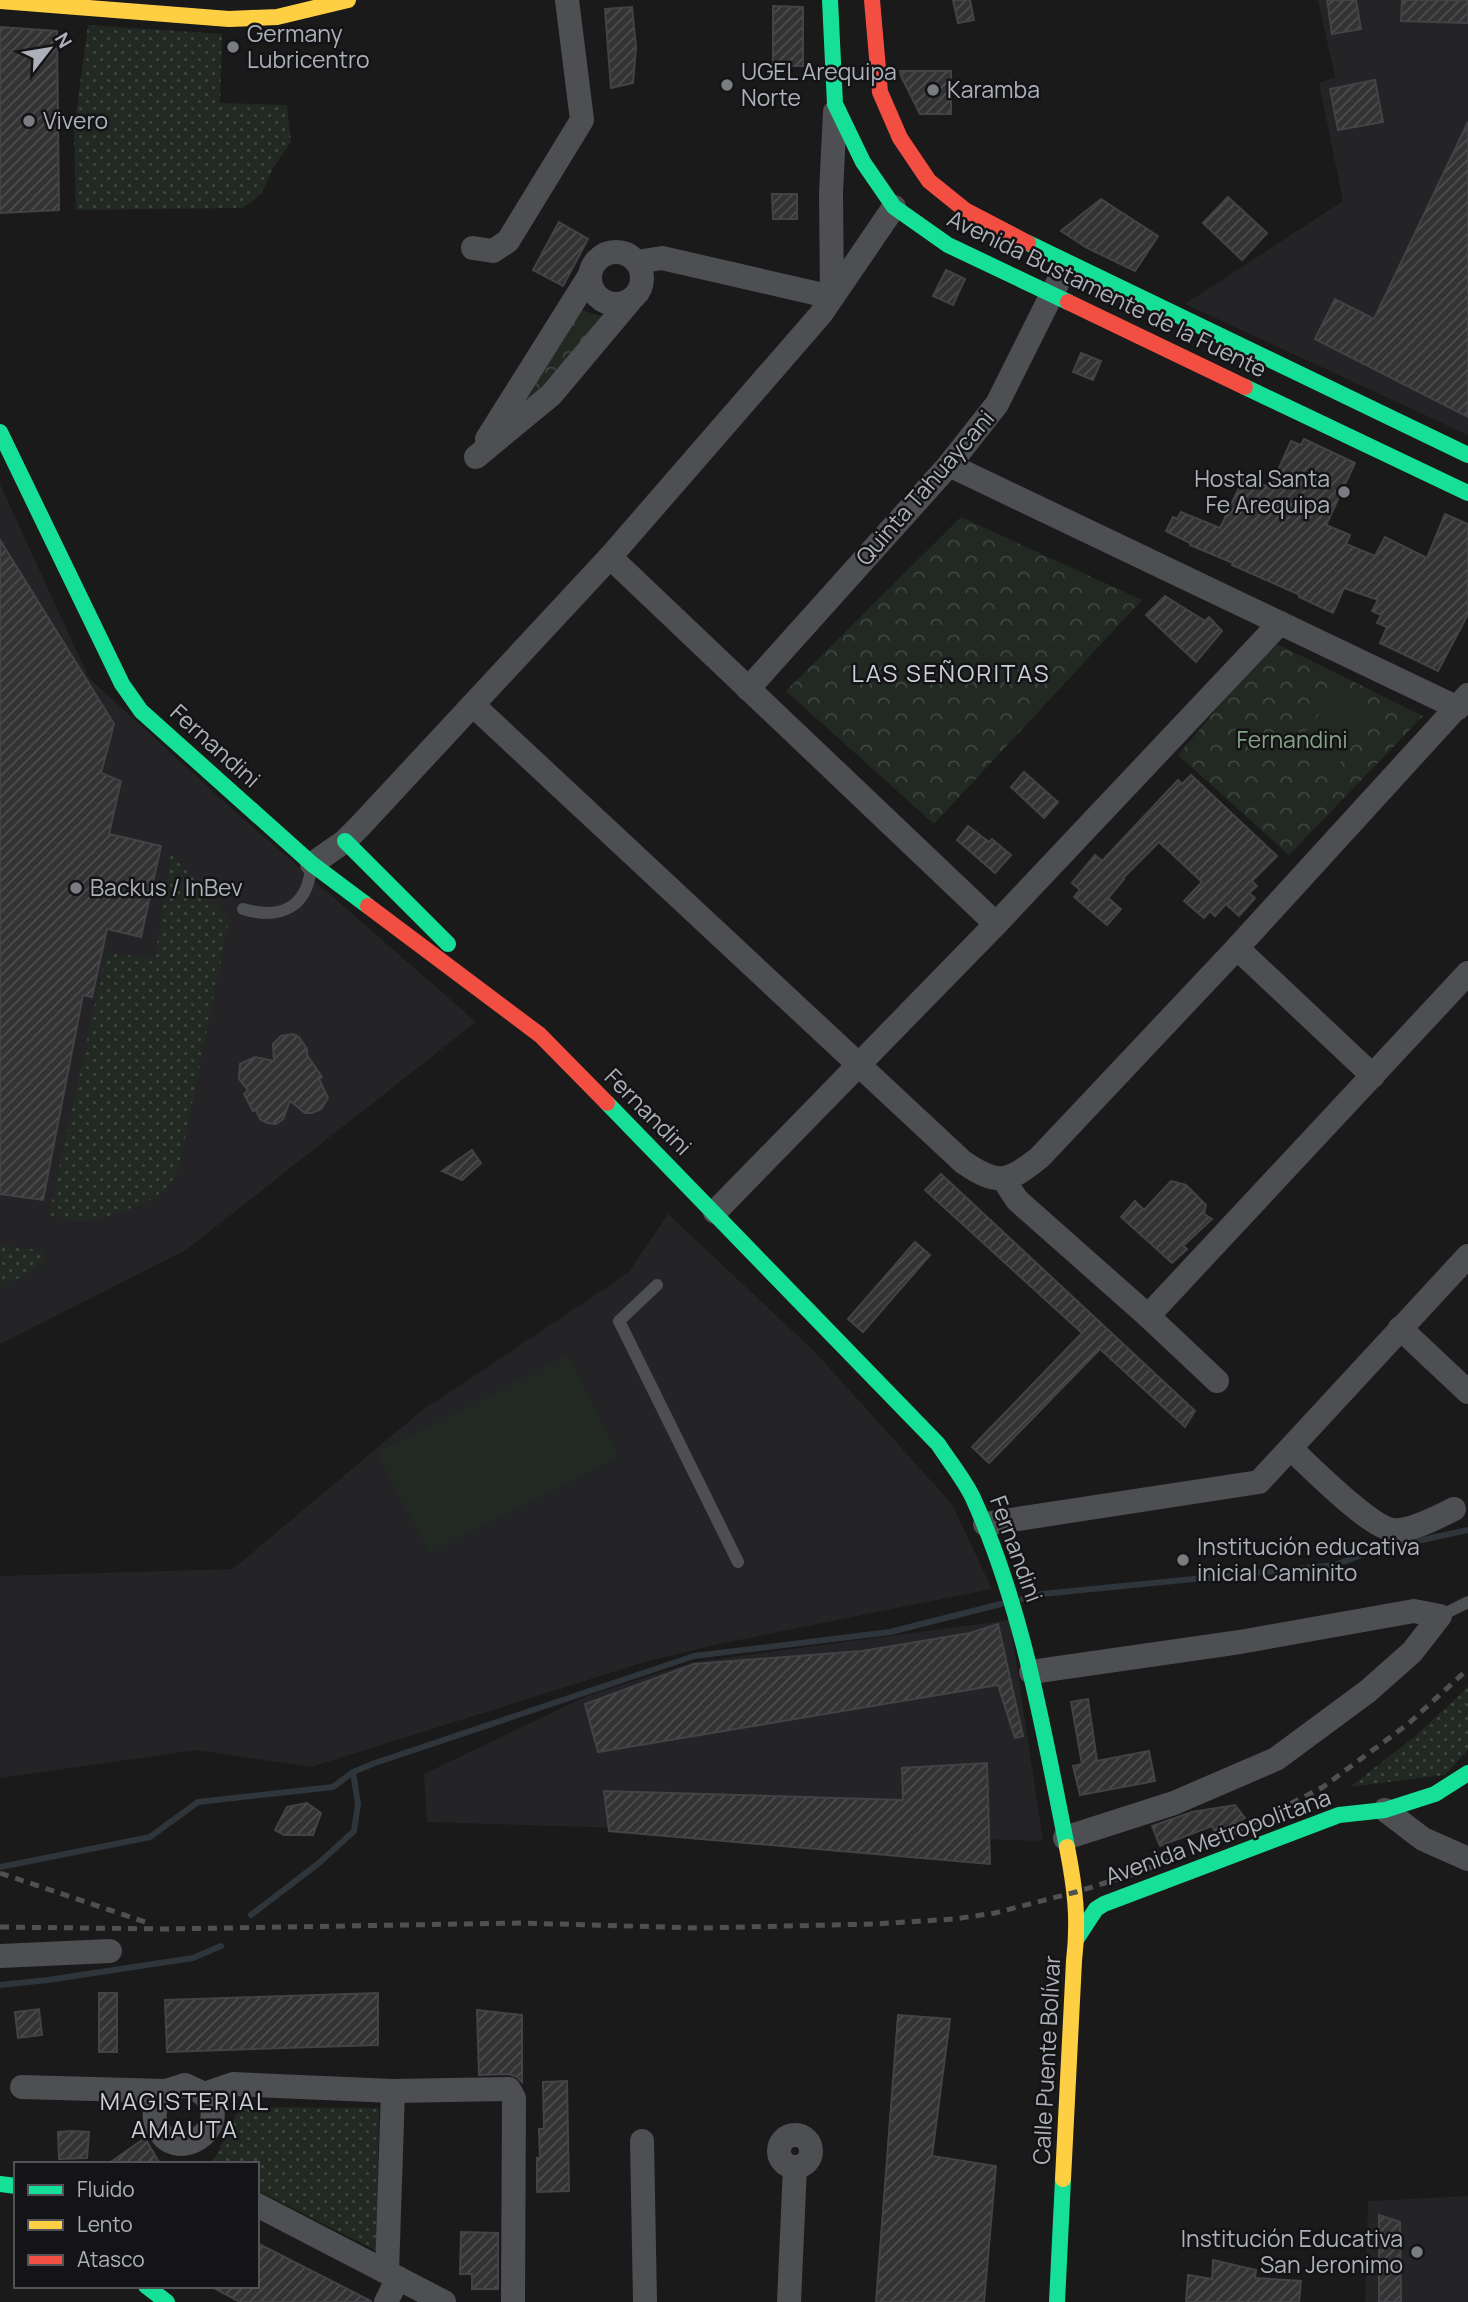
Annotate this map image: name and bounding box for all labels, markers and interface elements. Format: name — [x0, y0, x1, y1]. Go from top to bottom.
north arrow — [14, 14, 84, 84]
place label: Germany Lubricentro — [247, 17, 370, 75]
text: N — [49, 28, 78, 53]
marker: Germany Lubricentro — [225, 39, 241, 55]
place label: UGEL Arequipa Norte — [741, 55, 897, 113]
place label: Karamba — [947, 73, 1040, 105]
marker: UGEL Arequipa Norte — [719, 77, 735, 93]
marker: Karamba — [925, 82, 941, 98]
place label: Vivero — [43, 104, 108, 136]
marker: Vivero — [21, 113, 37, 129]
street label: Avenida Bustamente de la Fuente — [942, 202, 1272, 385]
street label: Quinta Tahuaycani — [848, 403, 1001, 572]
place label: Hostal Santa Fe Arequipa — [1194, 462, 1330, 520]
marker: Hostal Santa Fe Arequipa — [1336, 484, 1352, 500]
district label: LAS SEÑORITAS — [852, 656, 1050, 689]
street label: Fernandini — [164, 696, 268, 794]
park label: Fernandini — [1236, 723, 1348, 755]
place label: Backus / InBev — [90, 871, 243, 903]
marker: Backus / InBev — [68, 880, 84, 896]
street label: Fernandini — [598, 1061, 699, 1162]
street label: Fernandini — [983, 1491, 1051, 1606]
place label: Institución educativa inicial Caminito — [1197, 1530, 1420, 1588]
marker: Institución educativa inicial Caminito — [1175, 1552, 1191, 1568]
street label: Avenida Metropolitana — [1100, 1780, 1335, 1892]
street label: Calle Puente Bolívar — [1025, 1954, 1067, 2165]
district label: MAGISTERIAL AMAUTA — [100, 2084, 270, 2145]
legend — [14, 2162, 259, 2288]
text: Fluido — [77, 2175, 135, 2203]
text: Lento — [77, 2210, 133, 2238]
place label: Institución Educativa San Jeronimo — [1181, 2222, 1403, 2280]
marker: Institución Educativa San Jeronimo — [1409, 2244, 1425, 2260]
text: Atasco — [77, 2245, 145, 2273]

